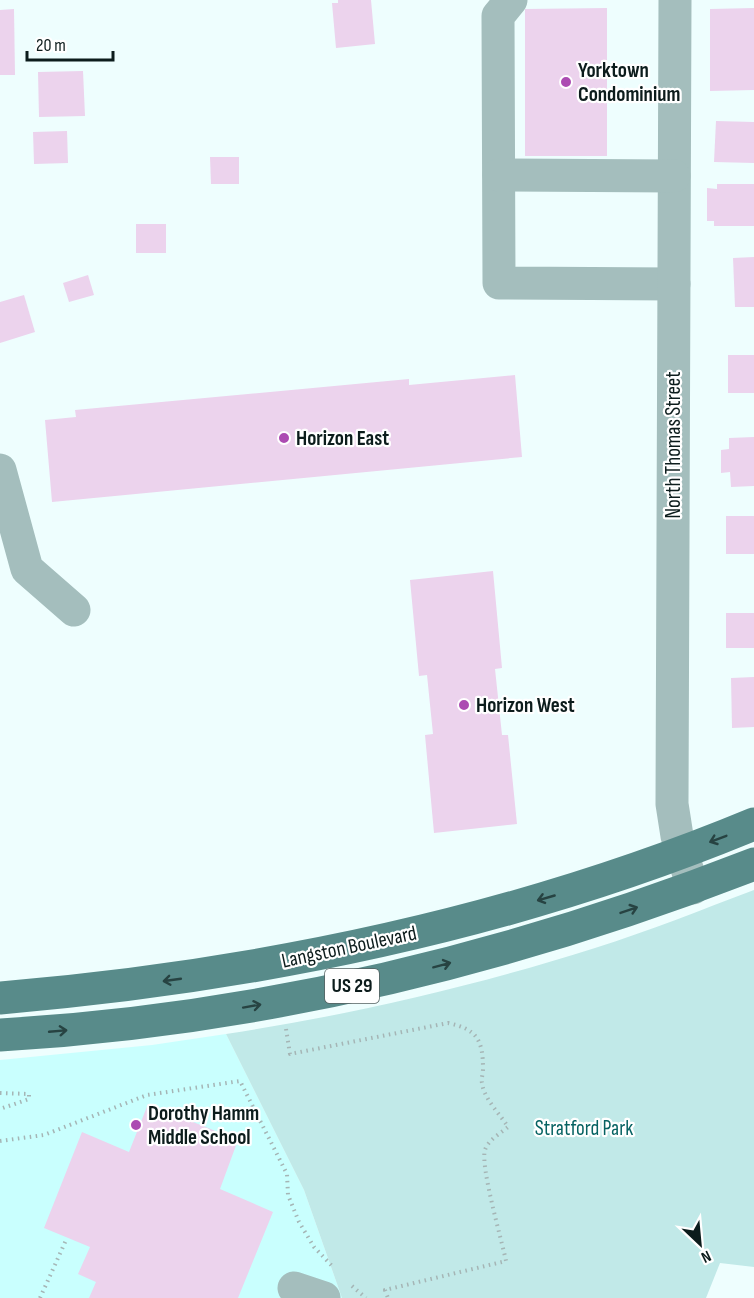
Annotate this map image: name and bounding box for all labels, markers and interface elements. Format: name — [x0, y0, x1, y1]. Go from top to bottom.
scale bar — [27, 24, 112, 62]
text: 20 m — [36, 35, 66, 56]
place label: Yorktown Condominium — [578, 58, 680, 107]
marker: Yorktown Condominium — [559, 75, 573, 89]
street label: North Thomas Street — [661, 371, 686, 519]
place label: Horizon East — [296, 426, 389, 451]
marker: Horizon East — [277, 431, 291, 445]
place label: Horizon West — [476, 693, 575, 718]
marker: Horizon West — [457, 698, 471, 712]
one-way arrow — [709, 834, 728, 845]
one-way arrow — [537, 893, 556, 904]
one-way arrow — [619, 904, 638, 915]
street label: Langston Boulevard — [279, 920, 419, 974]
one-way arrow — [432, 959, 451, 971]
road number: US 29 — [325, 969, 379, 1003]
one-way arrow — [162, 975, 182, 986]
one-way arrow — [241, 1000, 261, 1011]
one-way arrow — [48, 1025, 68, 1036]
place label: Dorothy Hamm Middle School — [148, 1101, 259, 1150]
park label: Stratford Park — [535, 1116, 633, 1141]
marker: Dorothy Hamm Middle School — [129, 1118, 143, 1132]
north arrow — [670, 1214, 730, 1274]
text: N — [698, 1246, 714, 1267]

